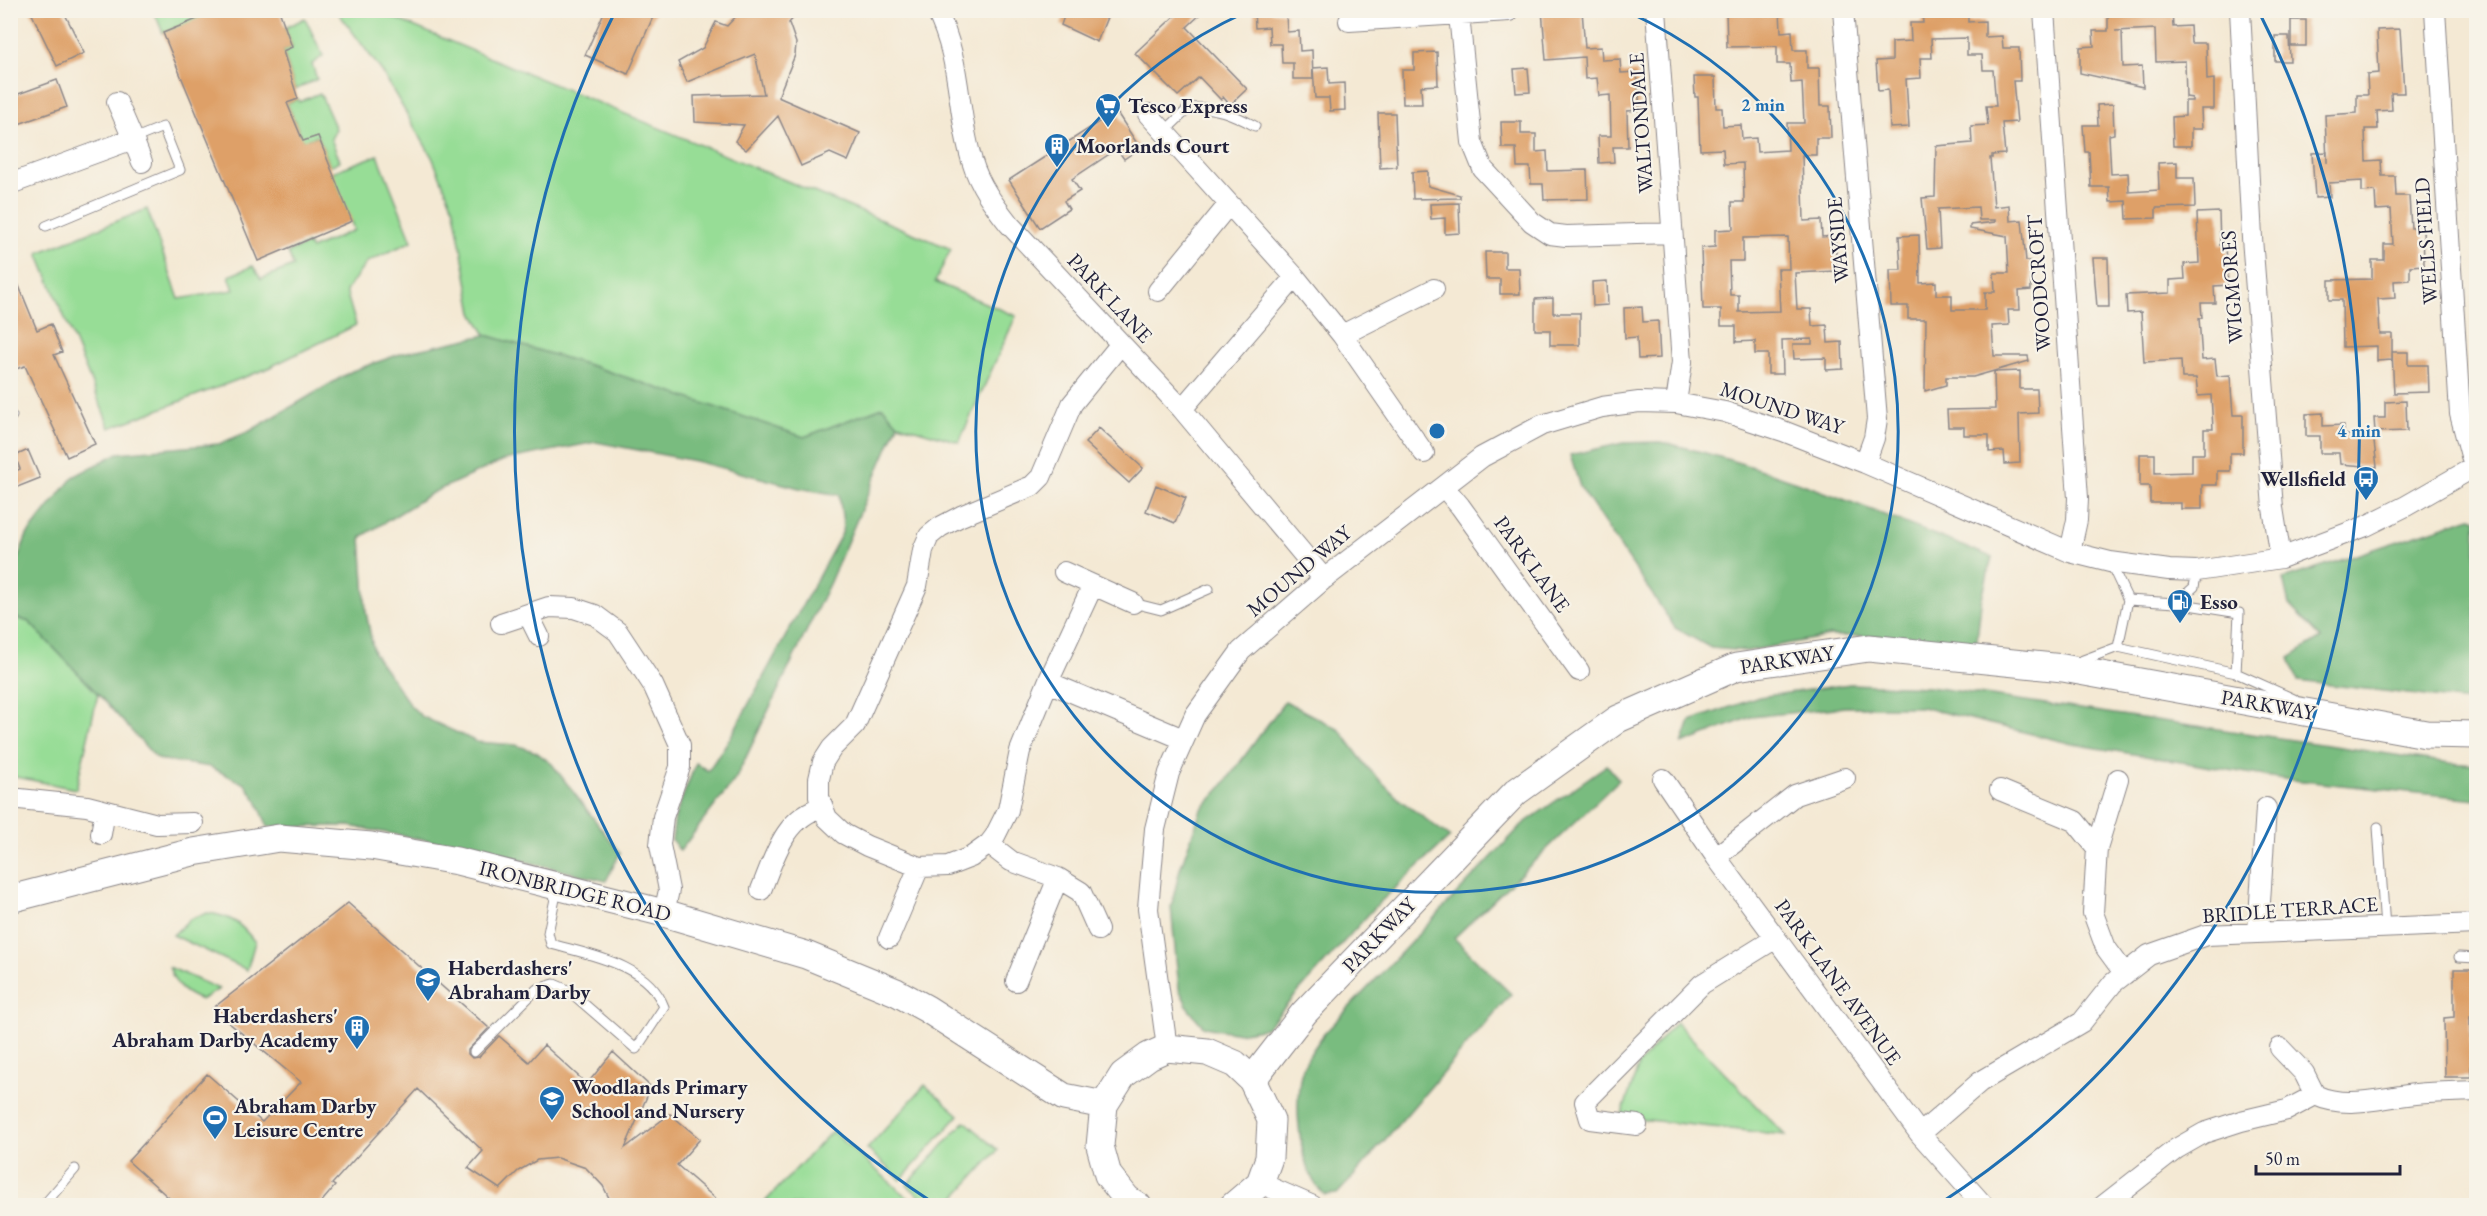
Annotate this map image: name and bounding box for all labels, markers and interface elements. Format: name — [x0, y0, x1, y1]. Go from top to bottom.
street label: WALTONDALE — [1622, 52, 1659, 194]
supermarket icon: Tesco Express — [1093, 91, 1123, 129]
place label: Tesco Express — [1128, 92, 1248, 119]
text: 2 min — [1741, 93, 1785, 116]
building icon: Moorlands Court — [1042, 131, 1072, 169]
place label: Moorlands Court — [1076, 132, 1230, 159]
street label: WELLS FIELD — [2408, 176, 2443, 306]
street label: WAYSIDE — [1820, 196, 1855, 284]
street label: WOODCROFT — [2020, 213, 2057, 352]
street label: WIGMORES — [2214, 230, 2249, 344]
street label: PARK LANE — [1062, 247, 1159, 348]
street label: MOUND WAY — [1717, 375, 1849, 441]
text: 4 min — [2337, 419, 2381, 442]
centre of rings — [1427, 421, 1447, 441]
bus stop icon: Wellsfield — [2351, 464, 2381, 502]
place label: Wellsfield — [2260, 465, 2346, 492]
street label: PARK LANE — [1488, 510, 1577, 617]
street label: MOUND WAY — [1241, 518, 1358, 622]
fuel station icon: Esso — [2165, 587, 2195, 625]
place label: Esso — [2200, 588, 2238, 615]
street label: PARKWAY — [1738, 638, 1838, 680]
street label: PARKWAY — [2219, 683, 2319, 726]
street label: IRONBRIDGE ROAD — [476, 854, 674, 927]
street label: PARKWAY — [1336, 890, 1423, 978]
street label: BRIDLE TERRACE — [2201, 890, 2379, 929]
street label: PARK LANE AVENUE — [1769, 893, 1908, 1070]
place label: Haberdashers' Abraham Darby — [447, 954, 591, 1005]
school or university icon: Haberdashers' Abraham Darby — [413, 965, 443, 1003]
place label: Haberdashers' Abraham Darby Academy — [111, 1002, 339, 1053]
building icon: Haberdashers' Abraham Darby Academy — [342, 1013, 372, 1051]
place label: Woodlands Primary School and Nursery — [572, 1073, 748, 1124]
school or university icon: Woodlands Primary School and Nursery — [537, 1084, 567, 1122]
place label: Abraham Darby Leisure Centre — [233, 1092, 377, 1143]
sports icon: Abraham Darby Leisure Centre — [200, 1103, 230, 1141]
scale bar — [2256, 1138, 2400, 1176]
text: 50 m — [2265, 1147, 2300, 1170]

